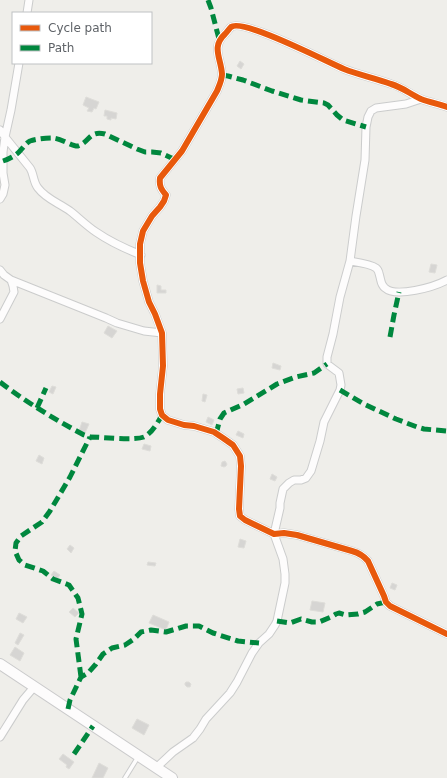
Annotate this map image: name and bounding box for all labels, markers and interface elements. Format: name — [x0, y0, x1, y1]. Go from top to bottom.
legend — [12, 12, 152, 64]
text: Cycle path — [48, 21, 112, 35]
text: Path — [48, 41, 74, 55]

